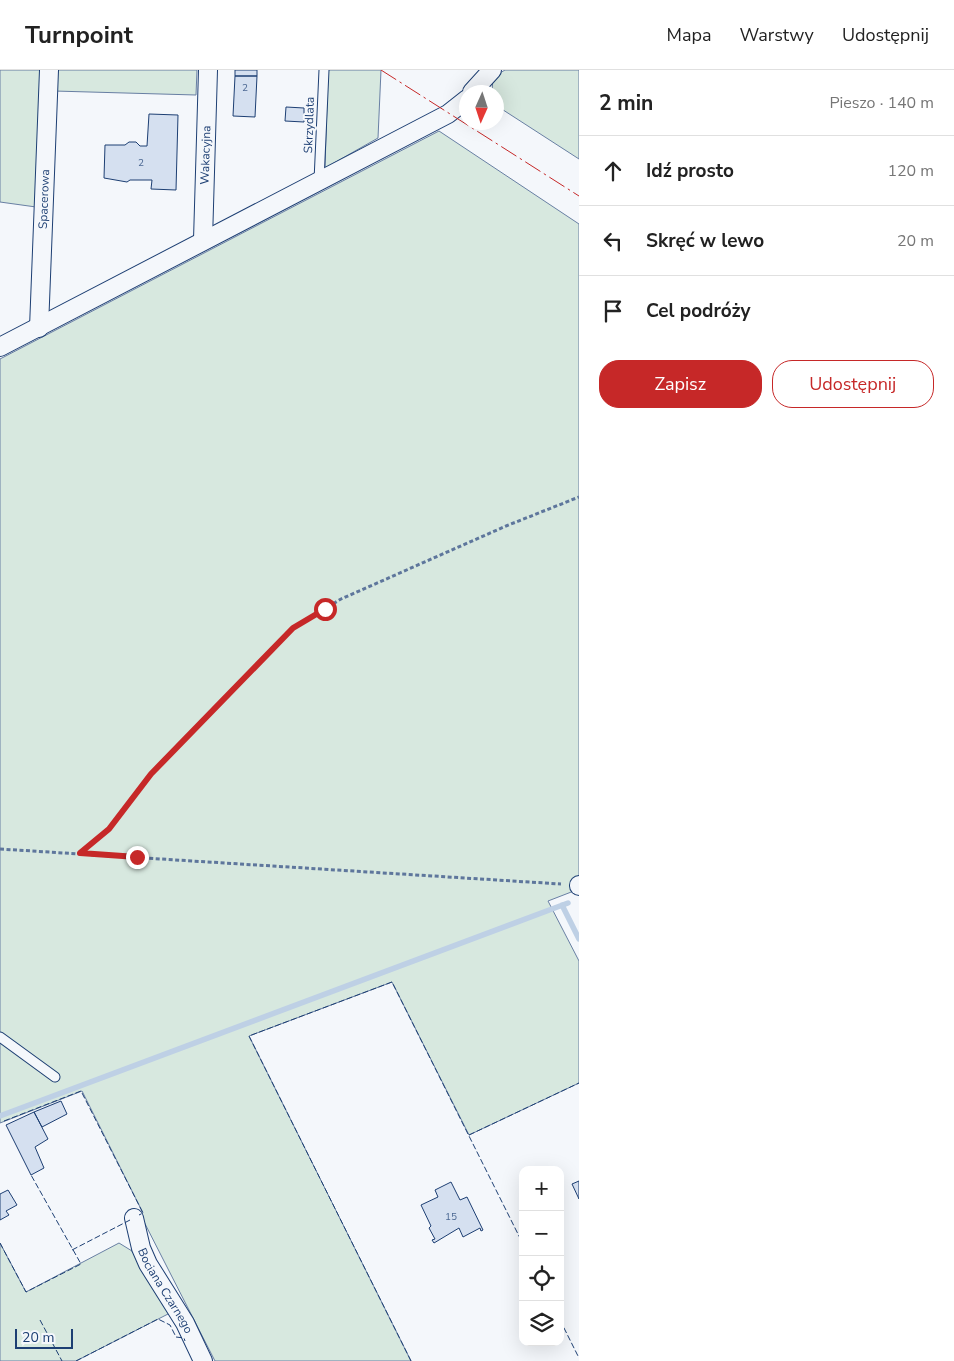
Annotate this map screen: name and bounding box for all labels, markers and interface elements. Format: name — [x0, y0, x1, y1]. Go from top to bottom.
text: Turnpoint — [25, 19, 133, 51]
text: Mapa — [667, 23, 711, 47]
text: Warstwy — [739, 23, 814, 47]
text: Udostępnij — [842, 23, 929, 47]
house number: 2 — [242, 81, 248, 95]
north arrow — [459, 85, 504, 130]
text: 2 min — [599, 89, 653, 117]
text: Pieszo · 140 m — [829, 92, 934, 114]
street label: Skrzydlata — [300, 96, 318, 154]
street label: Wakacyjna — [197, 125, 214, 185]
house number: 2 — [138, 156, 144, 170]
icon: ahead — [599, 157, 627, 185]
text: Idź prosto — [646, 158, 734, 184]
text: 120 m — [887, 160, 934, 182]
street label: Spacerowa — [35, 169, 53, 229]
icon: left — [599, 227, 627, 255]
text: Skręć w lewo — [646, 228, 764, 254]
text: 20 m — [897, 230, 934, 252]
icon: arrive — [599, 297, 627, 325]
text: Cel podróży — [646, 298, 750, 324]
button: Zapisz — [599, 360, 762, 408]
button: Udostępnij — [772, 360, 934, 408]
route start — [314, 598, 337, 621]
route end — [126, 846, 149, 869]
map controls — [519, 1166, 564, 1346]
button: + — [519, 1166, 564, 1211]
house number: 15 — [445, 1210, 457, 1224]
button: − — [519, 1211, 564, 1256]
street label: Bociana Czarnego — [134, 1245, 197, 1336]
button: locate — [519, 1256, 564, 1301]
button: layers — [519, 1301, 564, 1346]
scale bar — [15, 1326, 72, 1349]
text: 20 m — [22, 1328, 54, 1347]

